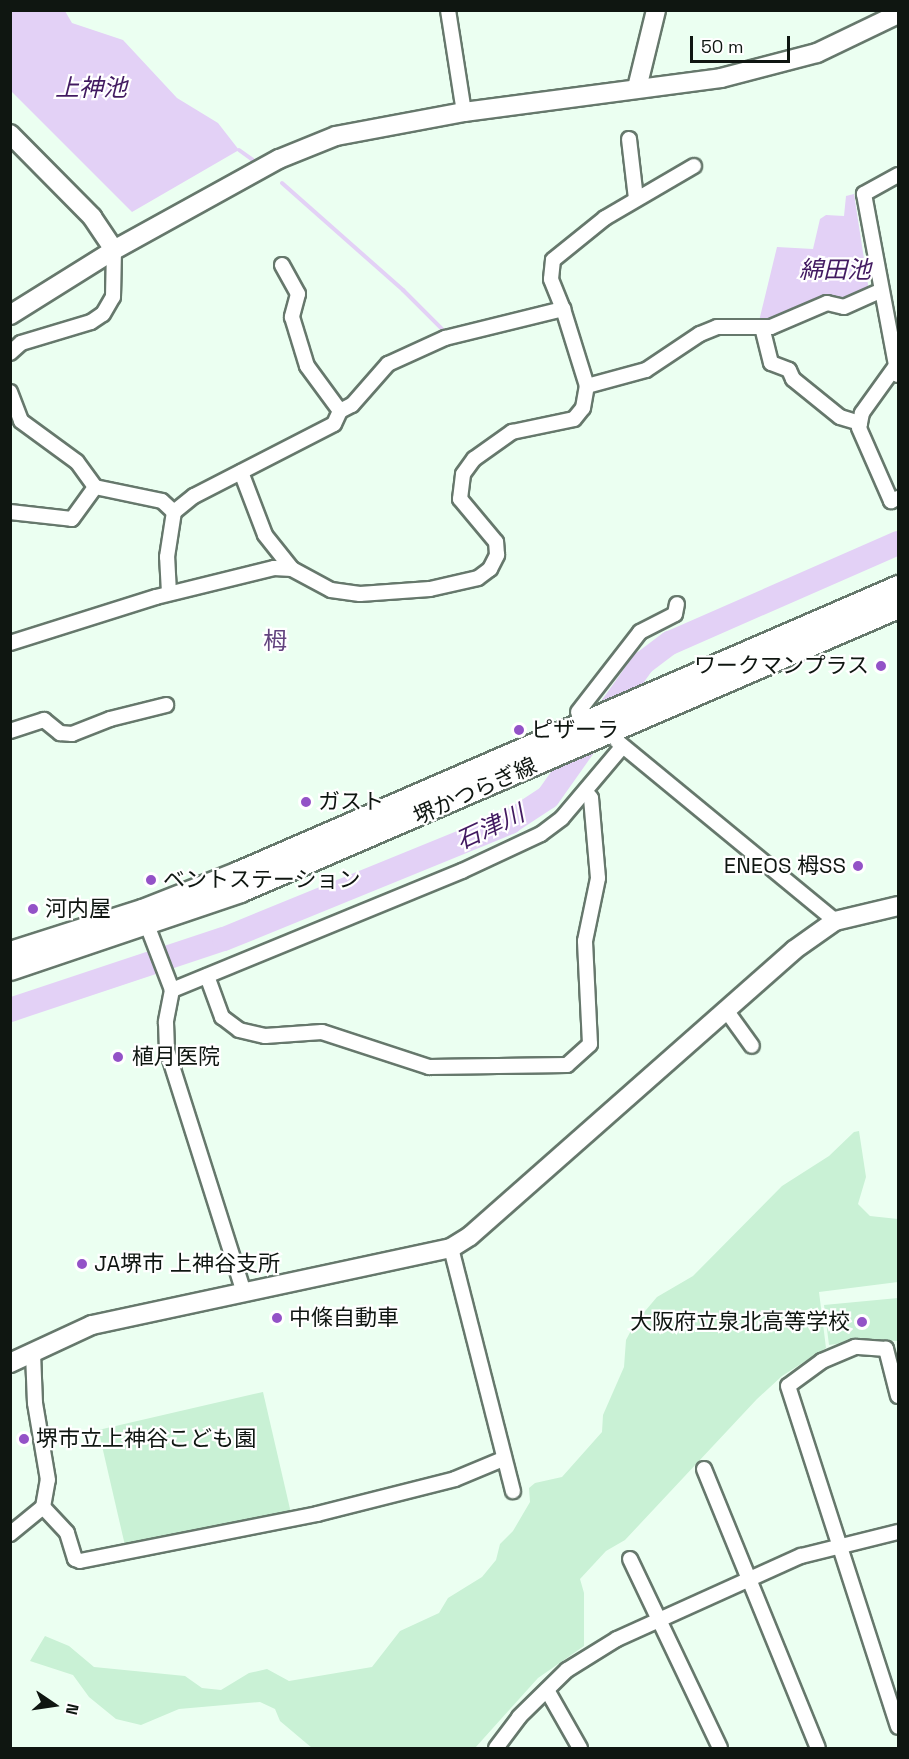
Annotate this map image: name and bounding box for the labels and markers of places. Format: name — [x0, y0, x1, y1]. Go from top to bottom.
place label: ワークマンプラス — [693, 653, 869, 679]
marker: ワークマンプラス — [874, 659, 888, 673]
place label: ピザーラ — [531, 717, 619, 743]
marker: ピザーラ — [512, 723, 526, 737]
place label: ガスト — [318, 789, 384, 815]
marker: ガスト — [299, 795, 313, 809]
place label: ENEOS 栂SS — [724, 853, 846, 879]
marker: ENEOS 栂SS — [851, 859, 865, 873]
place label: ベントステーション — [163, 867, 361, 893]
marker: ベントステーション — [144, 873, 158, 887]
place label: 河内屋 — [45, 896, 111, 922]
marker: 河内屋 — [26, 902, 40, 916]
place label: 植月医院 — [132, 1044, 220, 1070]
marker: 植月医院 — [109, 1048, 127, 1066]
place label: JA堺市 上神谷支所 — [94, 1251, 280, 1277]
marker: JA堺市 上神谷支所 — [75, 1257, 89, 1271]
place label: 中條自動車 — [289, 1305, 399, 1331]
place label: 大阪府立泉北高等学校 — [630, 1309, 850, 1335]
marker: 中條自動車 — [270, 1311, 284, 1325]
marker: 大阪府立泉北高等学校 — [855, 1315, 869, 1329]
place label: 堺市立上神谷こども園 — [36, 1426, 256, 1452]
marker: 堺市立上神谷こども園 — [17, 1432, 31, 1446]

